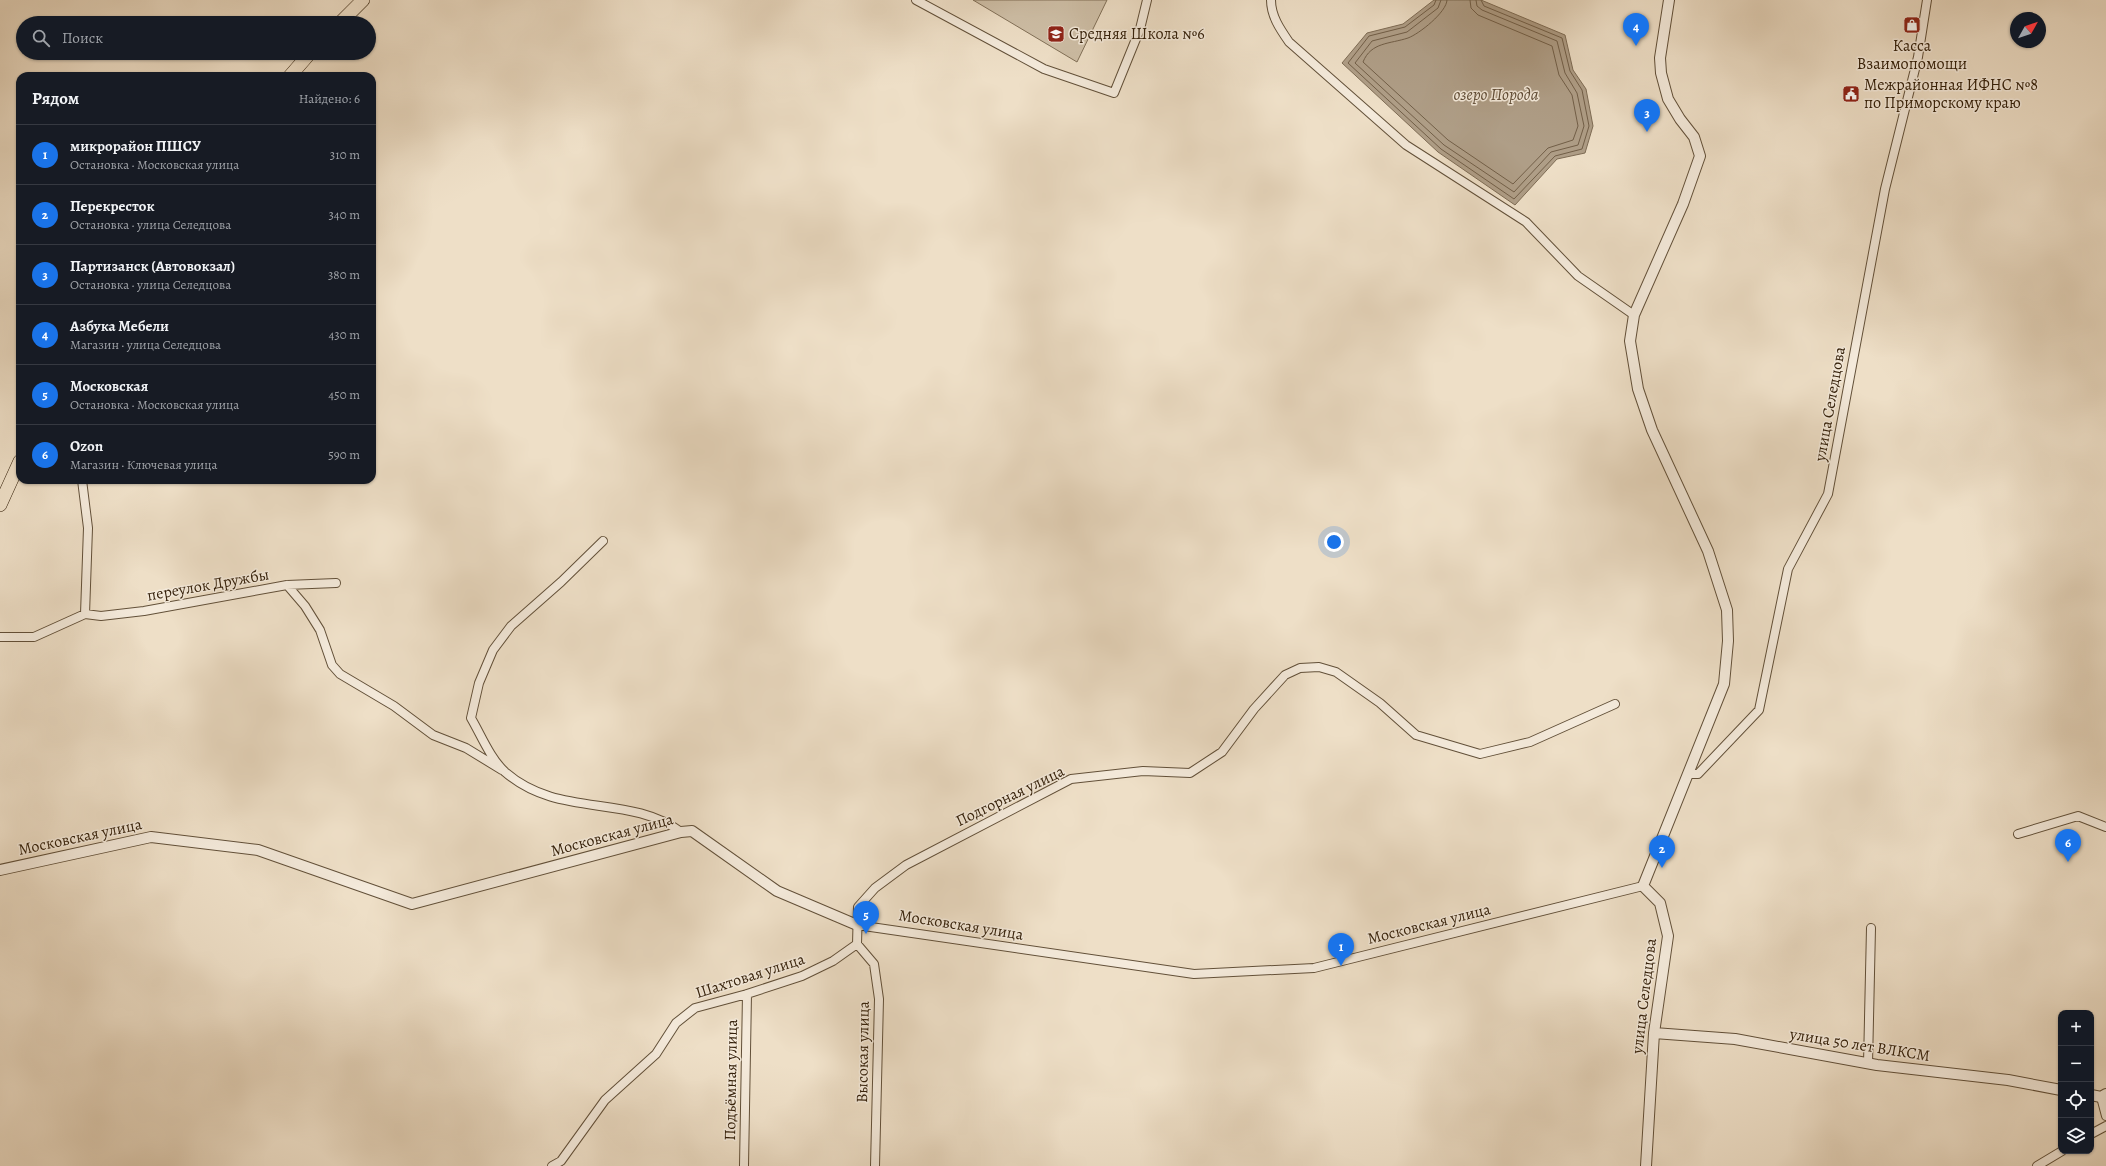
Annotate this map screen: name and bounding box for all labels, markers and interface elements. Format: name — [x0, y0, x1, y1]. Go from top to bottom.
north arrow — [2010, 12, 2046, 48]
pin: 4 — [1623, 13, 1649, 46]
shop icon: Касса Взаимопомощи — [1902, 15, 1922, 35]
search box — [16, 16, 376, 60]
place label: Средняя Школа №6 — [1069, 23, 1205, 45]
school or university icon: Средняя Школа №6 — [1046, 24, 1066, 44]
icon: search — [30, 27, 52, 49]
text: Поиск — [62, 28, 103, 48]
place label: Касса Взаимопомощи — [1857, 35, 1967, 75]
place label: Межрайонная ИФНС №8 по Приморскому краю — [1864, 74, 2038, 114]
water label: озеро Порода — [1453, 83, 1539, 106]
public building icon: Межрайонная ИФНС №8 по Приморскому краю — [1841, 84, 1861, 104]
text: Рядом — [32, 87, 79, 110]
text: Найдено: 6 — [299, 90, 360, 107]
pin: 3 — [1634, 99, 1660, 132]
text: микрорайон ПШСУ — [70, 136, 201, 156]
text: 1 — [43, 146, 47, 163]
text: 310 m — [330, 146, 360, 163]
text: Остановка · Московская улица — [70, 156, 239, 173]
text: Перекресток — [70, 196, 154, 216]
text: 2 — [42, 206, 48, 223]
text: 340 m — [328, 206, 360, 223]
text: Остановка · улица Селедцова — [70, 216, 231, 233]
text: Партизанск (Автовокзал) — [70, 256, 235, 276]
text: 3 — [42, 266, 48, 283]
text: 380 m — [328, 266, 360, 283]
text: Остановка · улица Селедцова — [70, 276, 231, 293]
text: Азбука Мебели — [70, 316, 169, 336]
text: 4 — [42, 326, 48, 343]
text: 430 m — [328, 326, 360, 343]
text: Магазин · улица Селедцова — [70, 336, 221, 353]
street label: улица Селедцова — [1809, 344, 1851, 464]
text: Московская — [70, 376, 148, 396]
text: 5 — [42, 386, 48, 403]
text: 450 m — [328, 386, 360, 403]
text: Остановка · Московская улица — [70, 396, 239, 413]
text: Ozon — [70, 436, 103, 456]
text: 6 — [42, 446, 48, 463]
text: 590 m — [328, 446, 360, 463]
text: Магазин · Ключевая улица — [70, 456, 217, 473]
your location — [1324, 532, 1344, 552]
street label: переулок Дружбы — [145, 563, 271, 607]
street label: Подгорная улица — [952, 760, 1069, 832]
street label: Московская улица — [548, 808, 676, 862]
street label: Московская улица — [16, 813, 145, 861]
pin: 6 — [2055, 829, 2081, 862]
pin: 2 — [1649, 835, 1675, 868]
street label: Московская улица — [1365, 898, 1493, 950]
pin: 5 — [853, 901, 879, 934]
street label: Московская улица — [897, 904, 1026, 946]
pin: 1 — [1328, 933, 1354, 966]
street label: улица Селедцова — [1626, 936, 1662, 1056]
street label: Шахтовая улица — [692, 948, 808, 1004]
street label: Высокая улица — [851, 1000, 875, 1103]
map controls — [2058, 1010, 2094, 1154]
button: + — [2058, 1010, 2094, 1046]
street label: Подъёмная улица — [719, 1019, 743, 1141]
street label: улица 50 лет ВЛКСМ — [1787, 1023, 1932, 1067]
button: − — [2058, 1046, 2094, 1082]
button: locate — [2058, 1082, 2094, 1118]
button: layers — [2058, 1118, 2094, 1154]

